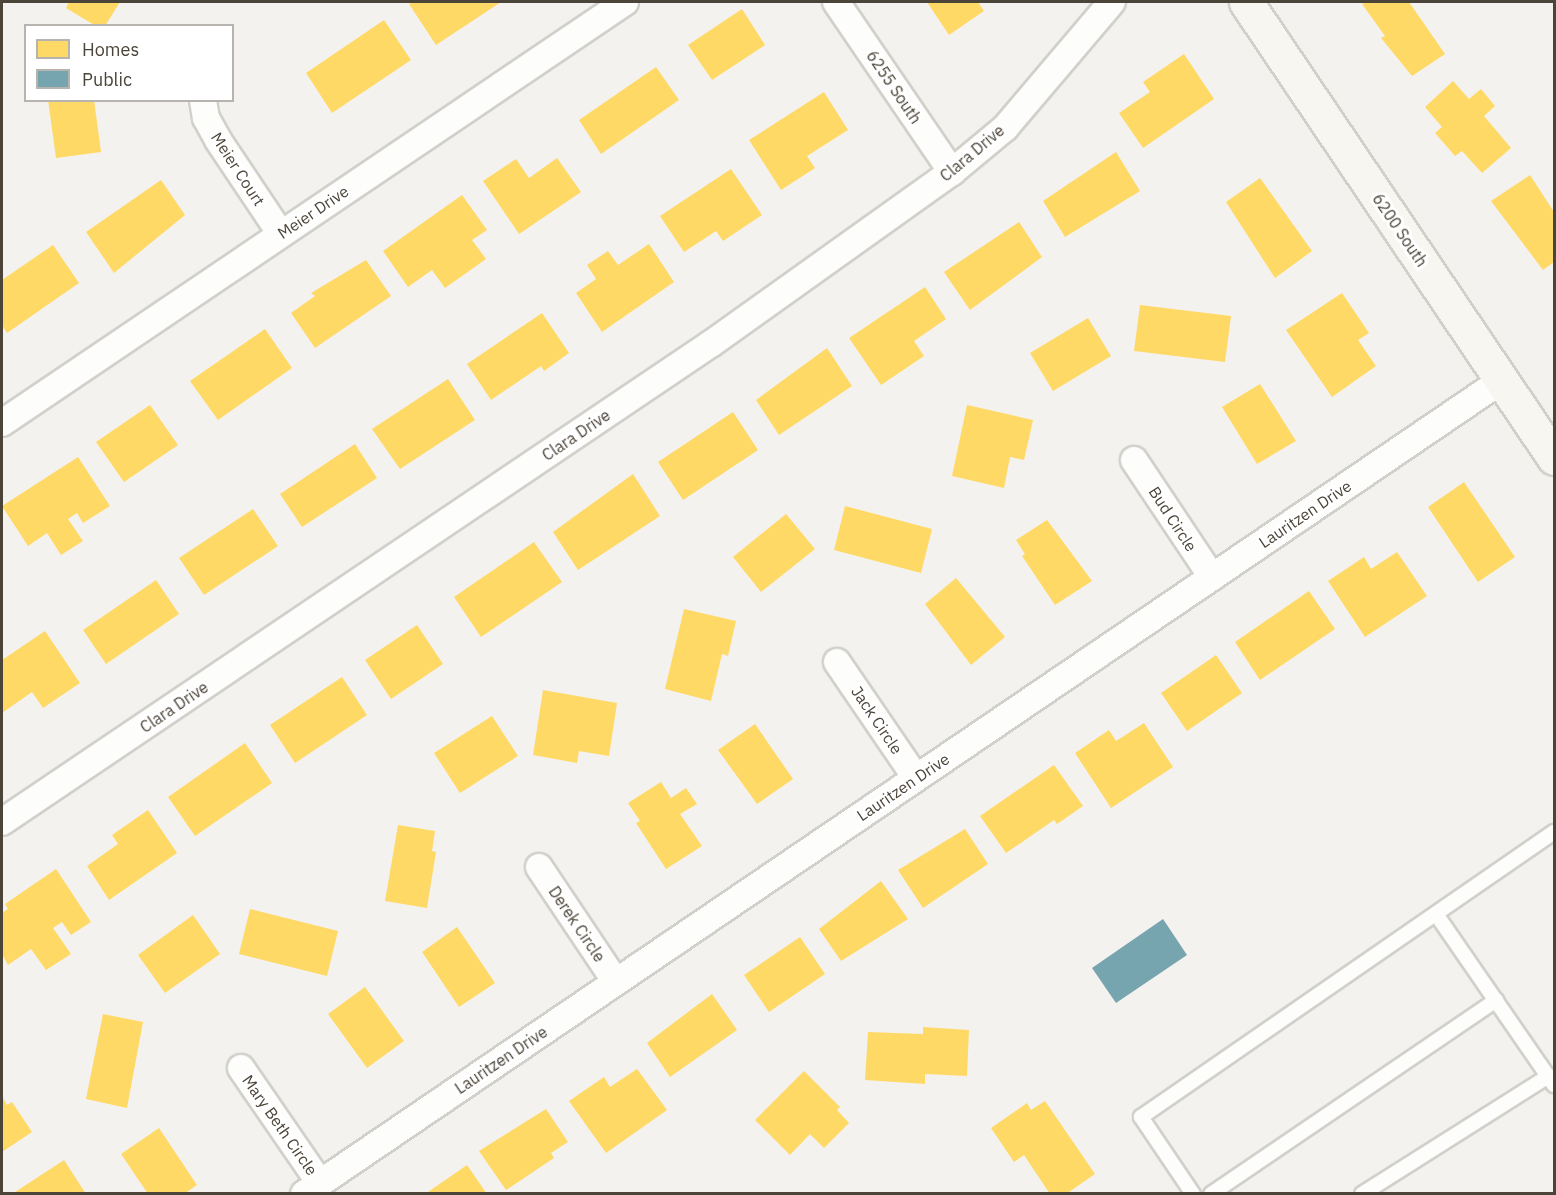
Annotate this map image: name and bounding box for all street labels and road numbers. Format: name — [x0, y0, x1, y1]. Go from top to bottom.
street label: 6255 South — [862, 47, 926, 127]
street label: Clara Drive — [936, 121, 1008, 185]
street label: Meier Court — [207, 129, 269, 209]
street label: Meier Drive — [274, 181, 352, 243]
street label: 6200 South — [1368, 190, 1432, 270]
street label: Clara Drive — [538, 405, 614, 465]
street label: Lauritzen Drive — [1255, 476, 1355, 552]
street label: Bud Circle — [1145, 483, 1201, 555]
street label: Clara Drive — [136, 677, 212, 737]
street label: Jack Circle — [847, 682, 907, 758]
street label: Lauritzen Drive — [853, 749, 953, 825]
street label: Derek Circle — [545, 882, 609, 966]
street label: Lauritzen Drive — [451, 1022, 551, 1098]
street label: Mary Beth Circle — [238, 1071, 322, 1179]

